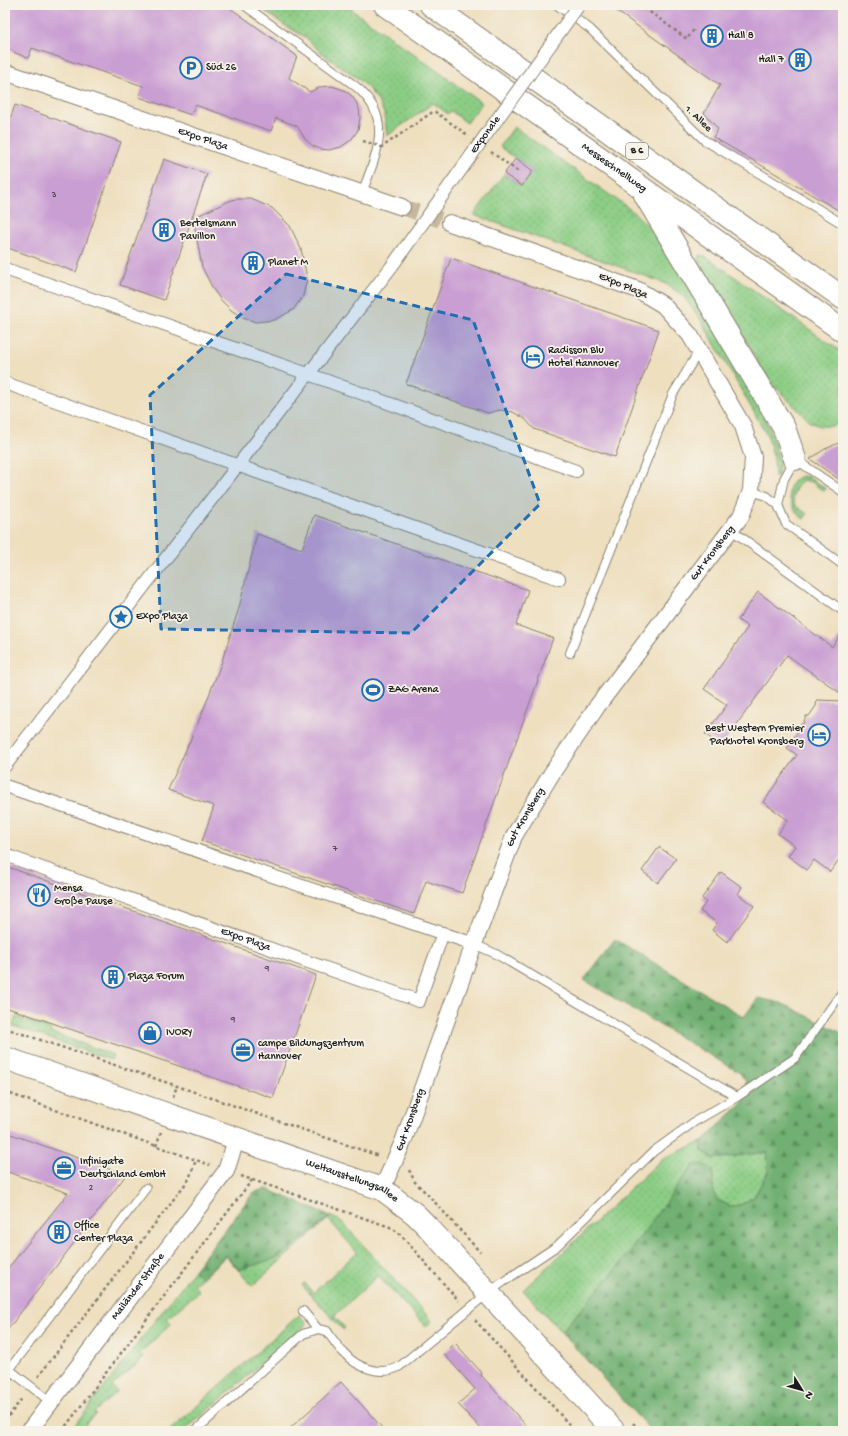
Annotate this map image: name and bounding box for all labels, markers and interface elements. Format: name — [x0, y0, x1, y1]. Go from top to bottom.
building icon: Hall 8 — [699, 23, 725, 49]
place label: Hall 8 — [728, 30, 754, 42]
building icon: Hall 7 — [787, 47, 813, 73]
place label: Hall 7 — [758, 54, 784, 66]
parking icon: Süd 26 — [178, 55, 204, 81]
place label: Süd 26 — [206, 62, 237, 74]
street label: 1. Allee — [681, 103, 714, 135]
street label: Exponale — [468, 114, 503, 156]
street label: Expo Plaza — [176, 125, 230, 154]
street label: Messeschnellweg — [579, 141, 649, 195]
road number: B 6 — [626, 143, 648, 159]
house number: 3 — [51, 190, 57, 201]
building icon: Bertelsmann Pavillon — [151, 217, 177, 243]
place label: Bertelsmann Pavillon — [179, 218, 237, 243]
building icon: Planet M — [240, 250, 266, 276]
place label: Planet M — [267, 257, 309, 269]
street label: Expo Plaza — [597, 270, 650, 302]
hotel icon: Radisson Blu Hotel Hannover — [520, 344, 546, 370]
place label: Radisson Blu Hotel Hannover — [548, 345, 619, 370]
street label: Gut Kronsberg — [688, 523, 738, 583]
place icon: Expo Plaza — [108, 604, 134, 630]
place label: Expo Plaza — [136, 611, 189, 623]
sports icon: ZAG Arena — [360, 677, 386, 703]
place label: ZAG Arena — [388, 684, 439, 696]
hotel icon: Best Western Premier Parkhotel Kronsberg — [806, 722, 832, 748]
place label: Best Western Premier Parkhotel Kronsberg — [704, 723, 805, 748]
street label: Gut Kronsberg — [505, 786, 548, 848]
house number: 7 — [332, 844, 338, 855]
restaurant icon: Mensa Große Pause — [26, 882, 52, 908]
place label: Mensa Große Pause — [54, 883, 113, 908]
street label: Expo Plaza — [219, 926, 273, 954]
building icon: Plaza Forum — [100, 964, 126, 990]
house number: 9 — [264, 964, 270, 975]
place label: Plaza Forum — [127, 971, 185, 983]
house number: 9 — [230, 1015, 236, 1026]
shop icon: IVORY — [137, 1020, 163, 1046]
place label: IVORY — [166, 1027, 192, 1039]
office icon: campe Bildungszentrum Hannover — [230, 1037, 256, 1063]
place label: campe Bildungszentrum Hannover — [258, 1038, 364, 1063]
street label: Gut Kronsberg — [394, 1087, 428, 1153]
office icon: Infinigate Deutschland GmbH — [51, 1155, 77, 1181]
place label: Infinigate Deutschland GmbH — [79, 1155, 167, 1181]
street label: Weltausstellungsallee — [304, 1157, 401, 1205]
house number: 2 — [89, 1183, 94, 1194]
building icon: Office Center Plaza — [46, 1219, 72, 1245]
place label: Office Center Plaza — [74, 1219, 134, 1245]
street label: Mailänder Straße — [109, 1251, 168, 1322]
north arrow — [782, 1370, 822, 1410]
text: N — [801, 1388, 815, 1401]

